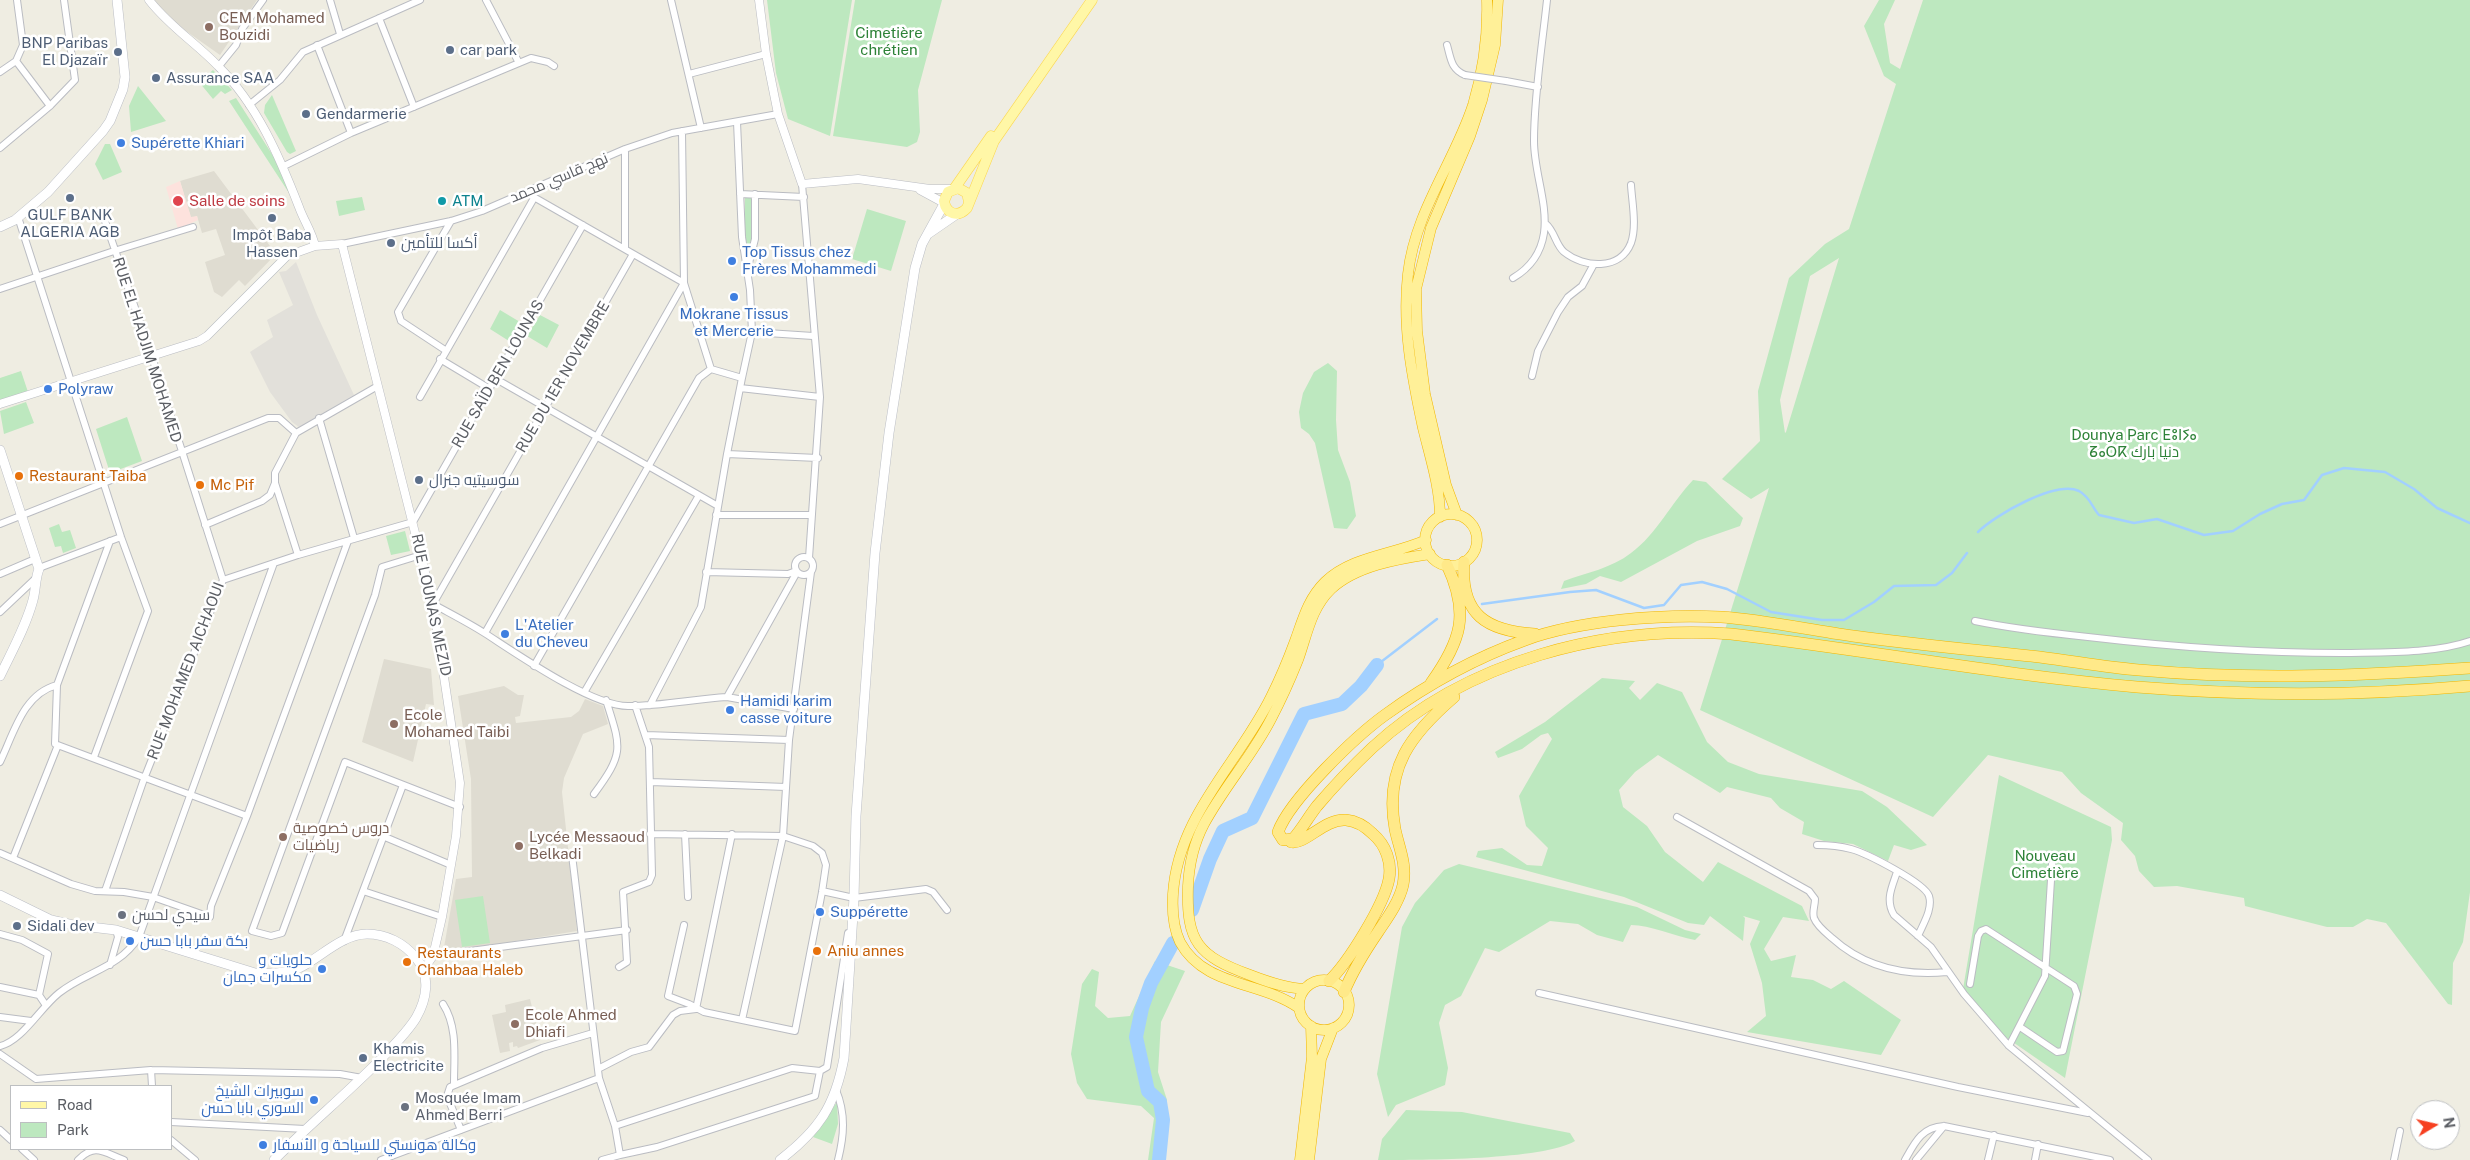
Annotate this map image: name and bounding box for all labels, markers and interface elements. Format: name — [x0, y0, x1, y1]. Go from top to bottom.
place label: CEM Mohamed Bouzidi — [219, 9, 325, 44]
marker: CEM Mohamed Bouzidi — [203, 21, 215, 33]
park label: Cimetière chrétien — [855, 24, 923, 59]
place label: BNP Paribas El Djazaïr — [21, 34, 108, 69]
place label: car park — [460, 41, 517, 59]
marker: car park — [444, 44, 456, 56]
marker: BNP Paribas El Djazaïr — [112, 46, 124, 58]
place label: Assurance SAA — [166, 69, 274, 87]
marker: Assurance SAA — [150, 72, 162, 84]
place label: Gendarmerie — [316, 105, 407, 123]
marker: Gendarmerie — [300, 108, 312, 120]
place label: Supérette Khiari — [131, 134, 245, 152]
marker: Supérette Khiari — [115, 137, 127, 149]
street label: نهج قاسي محمد — [507, 149, 611, 207]
marker: GULF BANK ALGERIA AGB — [64, 192, 76, 204]
place label: Salle de soins — [189, 192, 285, 210]
place label: ATM — [452, 192, 484, 210]
marker: Salle de soins — [171, 194, 185, 208]
marker: ATM — [436, 195, 448, 207]
place label: GULF BANK ALGERIA AGB — [20, 206, 120, 241]
marker: Impôt Baba Hassen — [266, 212, 278, 224]
place label: Impôt Baba Hassen — [232, 226, 312, 261]
place label: أكسا للتأمين — [401, 234, 477, 252]
marker: أكسا للتأمين — [385, 237, 397, 249]
place label: Top Tissus chez Frères Mohammedi — [742, 243, 876, 278]
street label: RUE EL HADJIM MOHAMED — [108, 255, 186, 445]
marker: Top Tissus chez Frères Mohammedi — [726, 255, 738, 267]
marker: Mokrane Tissus et Mercerie — [728, 291, 740, 303]
street label: RUE SAÏD BEN LOUNAS — [448, 297, 548, 451]
street label: RUE DU 1ER NOVEMBRE — [512, 298, 614, 456]
place label: Mokrane Tissus et Mercerie — [680, 305, 788, 340]
place label: Polyraw — [58, 380, 114, 398]
marker: Polyraw — [42, 383, 54, 395]
park label: Dounya Parc ⴹⵓⵏⵢⴰ ⵒⴰⵔⴽ دنيا بارك — [2071, 426, 2197, 461]
place label: Restaurant Taiba — [29, 467, 147, 485]
marker: Restaurant Taiba — [13, 470, 25, 482]
place label: سوسيتيه جنرال — [429, 471, 519, 489]
marker: سوسيتيه جنرال — [413, 474, 425, 486]
place label: Mc Pif — [210, 476, 254, 494]
marker: Mc Pif — [194, 479, 206, 491]
street label: RUE LOUNAS MEZID — [407, 532, 455, 678]
street label: RUE MOHAMED AICHAOUI — [144, 580, 228, 762]
place label: L'Atelier du Cheveu — [515, 616, 588, 651]
marker: L'Atelier du Cheveu — [499, 628, 511, 640]
place label: Hamidi karim casse voiture — [740, 692, 832, 727]
marker: Hamidi karim casse voiture — [724, 704, 736, 716]
place label: Ecole Mohamed Taibi — [404, 706, 509, 741]
marker: Ecole Mohamed Taibi — [388, 718, 400, 730]
place label: دروس خصوصية رياضيات — [293, 819, 389, 854]
place label: Lycée Messaoud Belkadi — [529, 828, 645, 863]
marker: دروس خصوصية رياضيات — [277, 831, 289, 843]
marker: Lycée Messaoud Belkadi — [513, 840, 525, 852]
park label: Nouveau Cimetière — [2011, 847, 2079, 882]
place label: Suppérette — [830, 903, 908, 921]
place label: سيدي لحسن — [132, 906, 210, 924]
marker: Suppérette — [814, 906, 826, 918]
marker: سيدي لحسن — [116, 909, 128, 921]
place label: Sidali dev — [27, 917, 95, 935]
marker: Sidali dev — [11, 920, 23, 932]
place label: بكة سفر بابا حسن — [140, 932, 248, 950]
marker: بكة سفر بابا حسن — [124, 935, 136, 947]
place label: Aniu annes — [827, 942, 904, 960]
place label: Restaurants Chahbaa Haleb — [417, 944, 523, 979]
marker: Aniu annes — [811, 945, 823, 957]
place label: حلويات و مكسرات جمان — [223, 951, 312, 986]
marker: Restaurants Chahbaa Haleb — [401, 956, 413, 968]
marker: حلويات و مكسرات جمان — [316, 963, 328, 975]
place label: Ecole Ahmed Dhiafi — [525, 1006, 617, 1041]
marker: Ecole Ahmed Dhiafi — [509, 1018, 521, 1030]
place label: Khamis Electricite — [373, 1040, 444, 1075]
marker: Khamis Electricite — [357, 1052, 369, 1064]
place label: سوبيرات الشيخ السوري بابا حسن — [201, 1082, 304, 1117]
legend — [10, 1085, 172, 1150]
place label: Mosquée Imam Ahmed Berri — [415, 1089, 521, 1124]
marker: سوبيرات الشيخ السوري بابا حسن — [308, 1094, 320, 1106]
text: Road — [57, 1096, 93, 1113]
north arrow — [2410, 1100, 2460, 1150]
marker: Mosquée Imam Ahmed Berri — [399, 1101, 411, 1113]
text: N — [2440, 1116, 2458, 1129]
text: Park — [57, 1121, 89, 1138]
place label: وكالة هونستي للسياحة و الأسفار — [273, 1136, 476, 1154]
marker: وكالة هونستي للسياحة و الأسفار — [257, 1139, 269, 1151]

